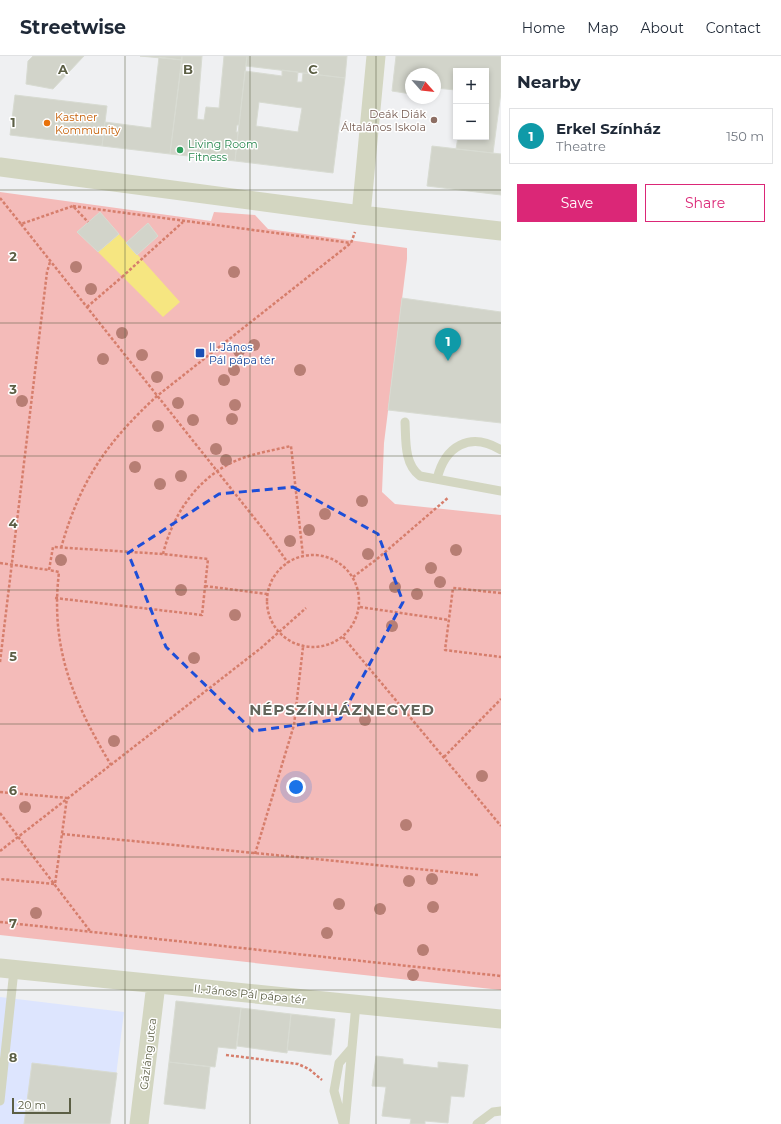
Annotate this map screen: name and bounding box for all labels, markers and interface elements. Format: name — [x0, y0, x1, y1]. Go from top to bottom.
text: Streetwise — [20, 16, 126, 39]
text: Home — [522, 19, 565, 37]
text: Map — [587, 19, 618, 37]
text: About — [640, 19, 684, 37]
text: Contact — [706, 19, 761, 37]
text: A — [57, 61, 69, 77]
text: B — [183, 61, 193, 77]
text: C — [308, 61, 318, 77]
north arrow — [405, 68, 441, 104]
map controls — [453, 68, 489, 140]
button: + — [453, 68, 489, 104]
text: Nearby — [517, 72, 581, 92]
button: − — [453, 104, 489, 140]
place label: Deák Diák Általános Iskola — [341, 107, 426, 134]
place label: Kastner Kommunity — [55, 110, 121, 137]
text: 1 — [10, 114, 16, 130]
marker: Deák Diák Általános Iskola — [429, 115, 439, 125]
marker: Kastner Kommunity — [42, 118, 52, 128]
text: Erkel Színház — [556, 119, 661, 138]
text: 1 — [528, 128, 534, 144]
text: 150 m — [726, 128, 764, 144]
place label: Living Room Fitness — [188, 137, 258, 164]
text: Theatre — [556, 138, 606, 154]
marker: Living Room Fitness — [175, 145, 185, 155]
button: Save — [517, 184, 637, 222]
button: Share — [645, 184, 765, 222]
text: 2 — [9, 248, 17, 264]
pin: 1 — [435, 328, 461, 361]
place label: II. János Pál pápa tér — [209, 340, 275, 367]
marker: II. János Pál pápa tér — [194, 347, 206, 359]
text: 3 — [8, 381, 17, 397]
text: 4 — [9, 515, 18, 531]
text: 5 — [9, 648, 17, 664]
district label: NÉPSZÍNHÁZNEGYED — [249, 700, 435, 719]
your location — [286, 777, 306, 797]
text: 6 — [9, 782, 18, 798]
text: 7 — [9, 915, 17, 931]
street label: II. János Pál pápa tér — [193, 981, 307, 1007]
street label: Gázláng utca — [137, 1017, 159, 1091]
text: 8 — [9, 1049, 18, 1065]
scale bar — [12, 1096, 71, 1115]
text: 20 m — [18, 1098, 46, 1112]

